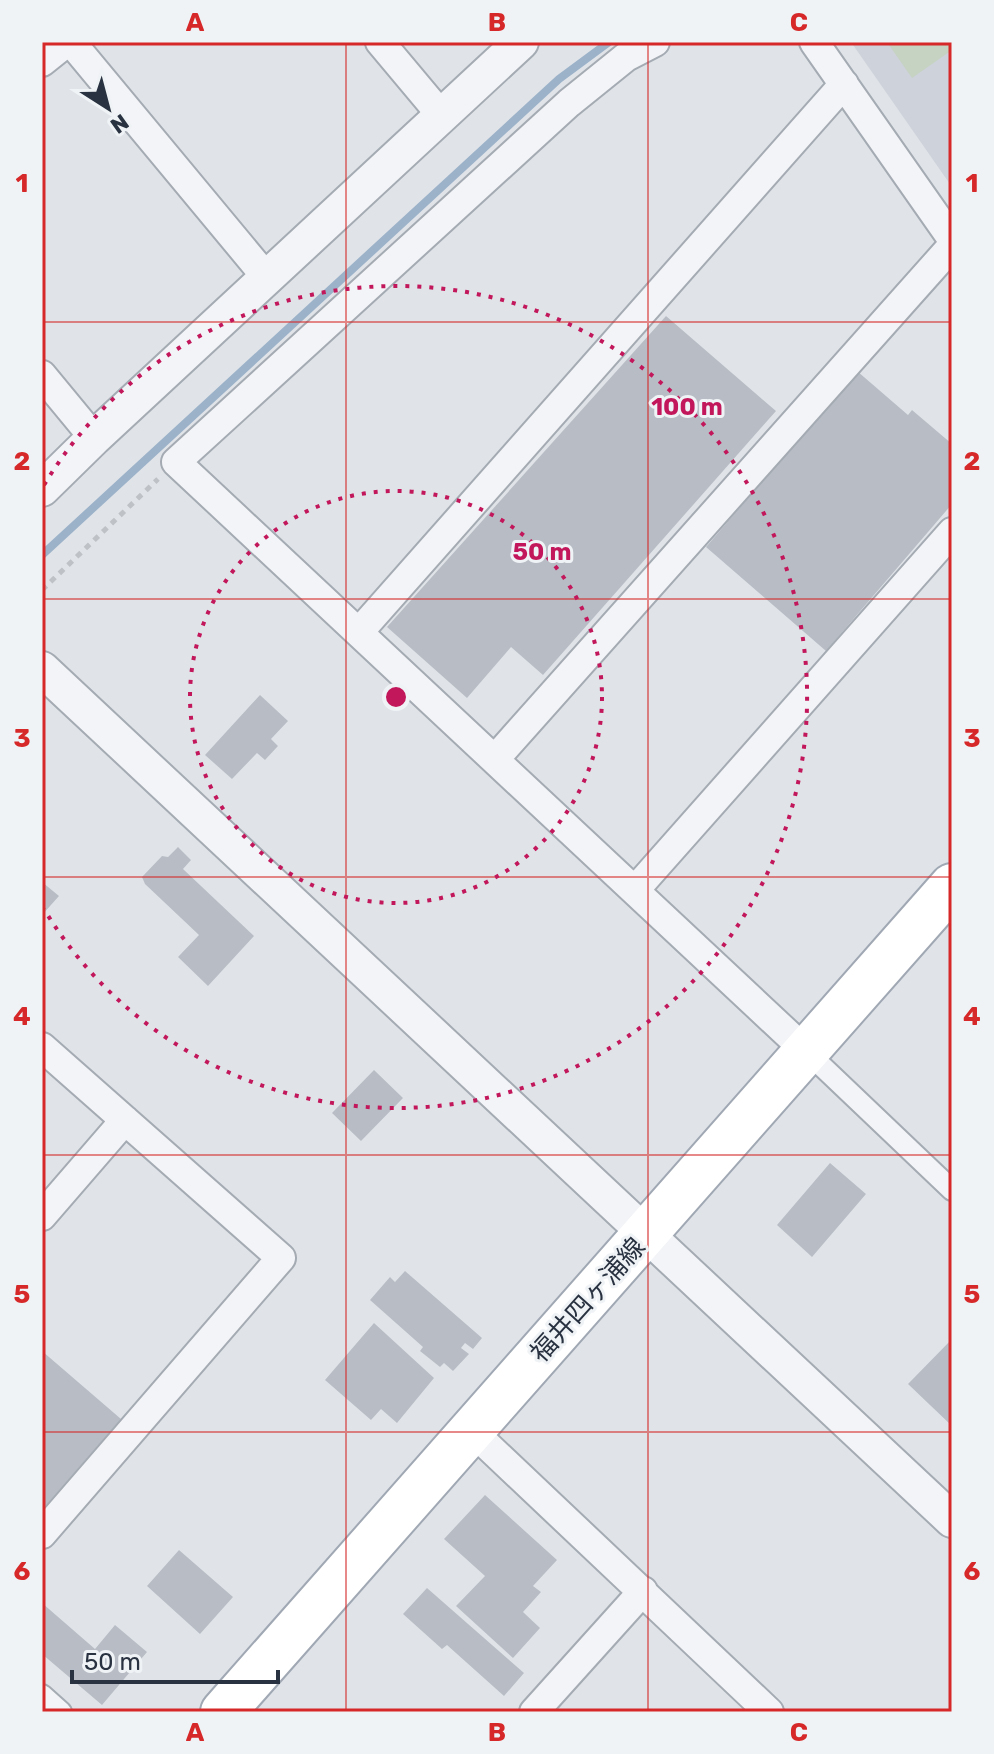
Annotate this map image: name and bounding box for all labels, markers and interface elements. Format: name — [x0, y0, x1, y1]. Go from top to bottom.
text: A — [186, 7, 205, 38]
text: B — [488, 7, 506, 38]
text: C — [790, 7, 808, 38]
north arrow — [68, 68, 148, 148]
text: N — [105, 108, 134, 139]
text: 1 — [16, 168, 28, 199]
text: 1 — [966, 168, 978, 199]
text: 100 m — [651, 393, 723, 421]
text: 2 — [14, 446, 30, 477]
text: 2 — [964, 446, 980, 477]
text: 50 m — [513, 538, 571, 566]
centre of rings — [382, 683, 410, 711]
text: 3 — [13, 723, 31, 754]
text: 3 — [963, 723, 981, 754]
text: 4 — [13, 1001, 31, 1032]
text: 4 — [963, 1001, 981, 1032]
street label: 福井四ヶ浦線 — [524, 1232, 652, 1368]
text: 5 — [14, 1279, 30, 1310]
text: 5 — [964, 1279, 980, 1310]
text: 6 — [14, 1556, 31, 1587]
text: 6 — [964, 1556, 981, 1587]
scale bar — [72, 1634, 278, 1684]
text: 50 m — [84, 1648, 141, 1676]
text: A — [186, 1717, 205, 1748]
text: B — [488, 1717, 506, 1748]
text: C — [790, 1717, 808, 1748]

